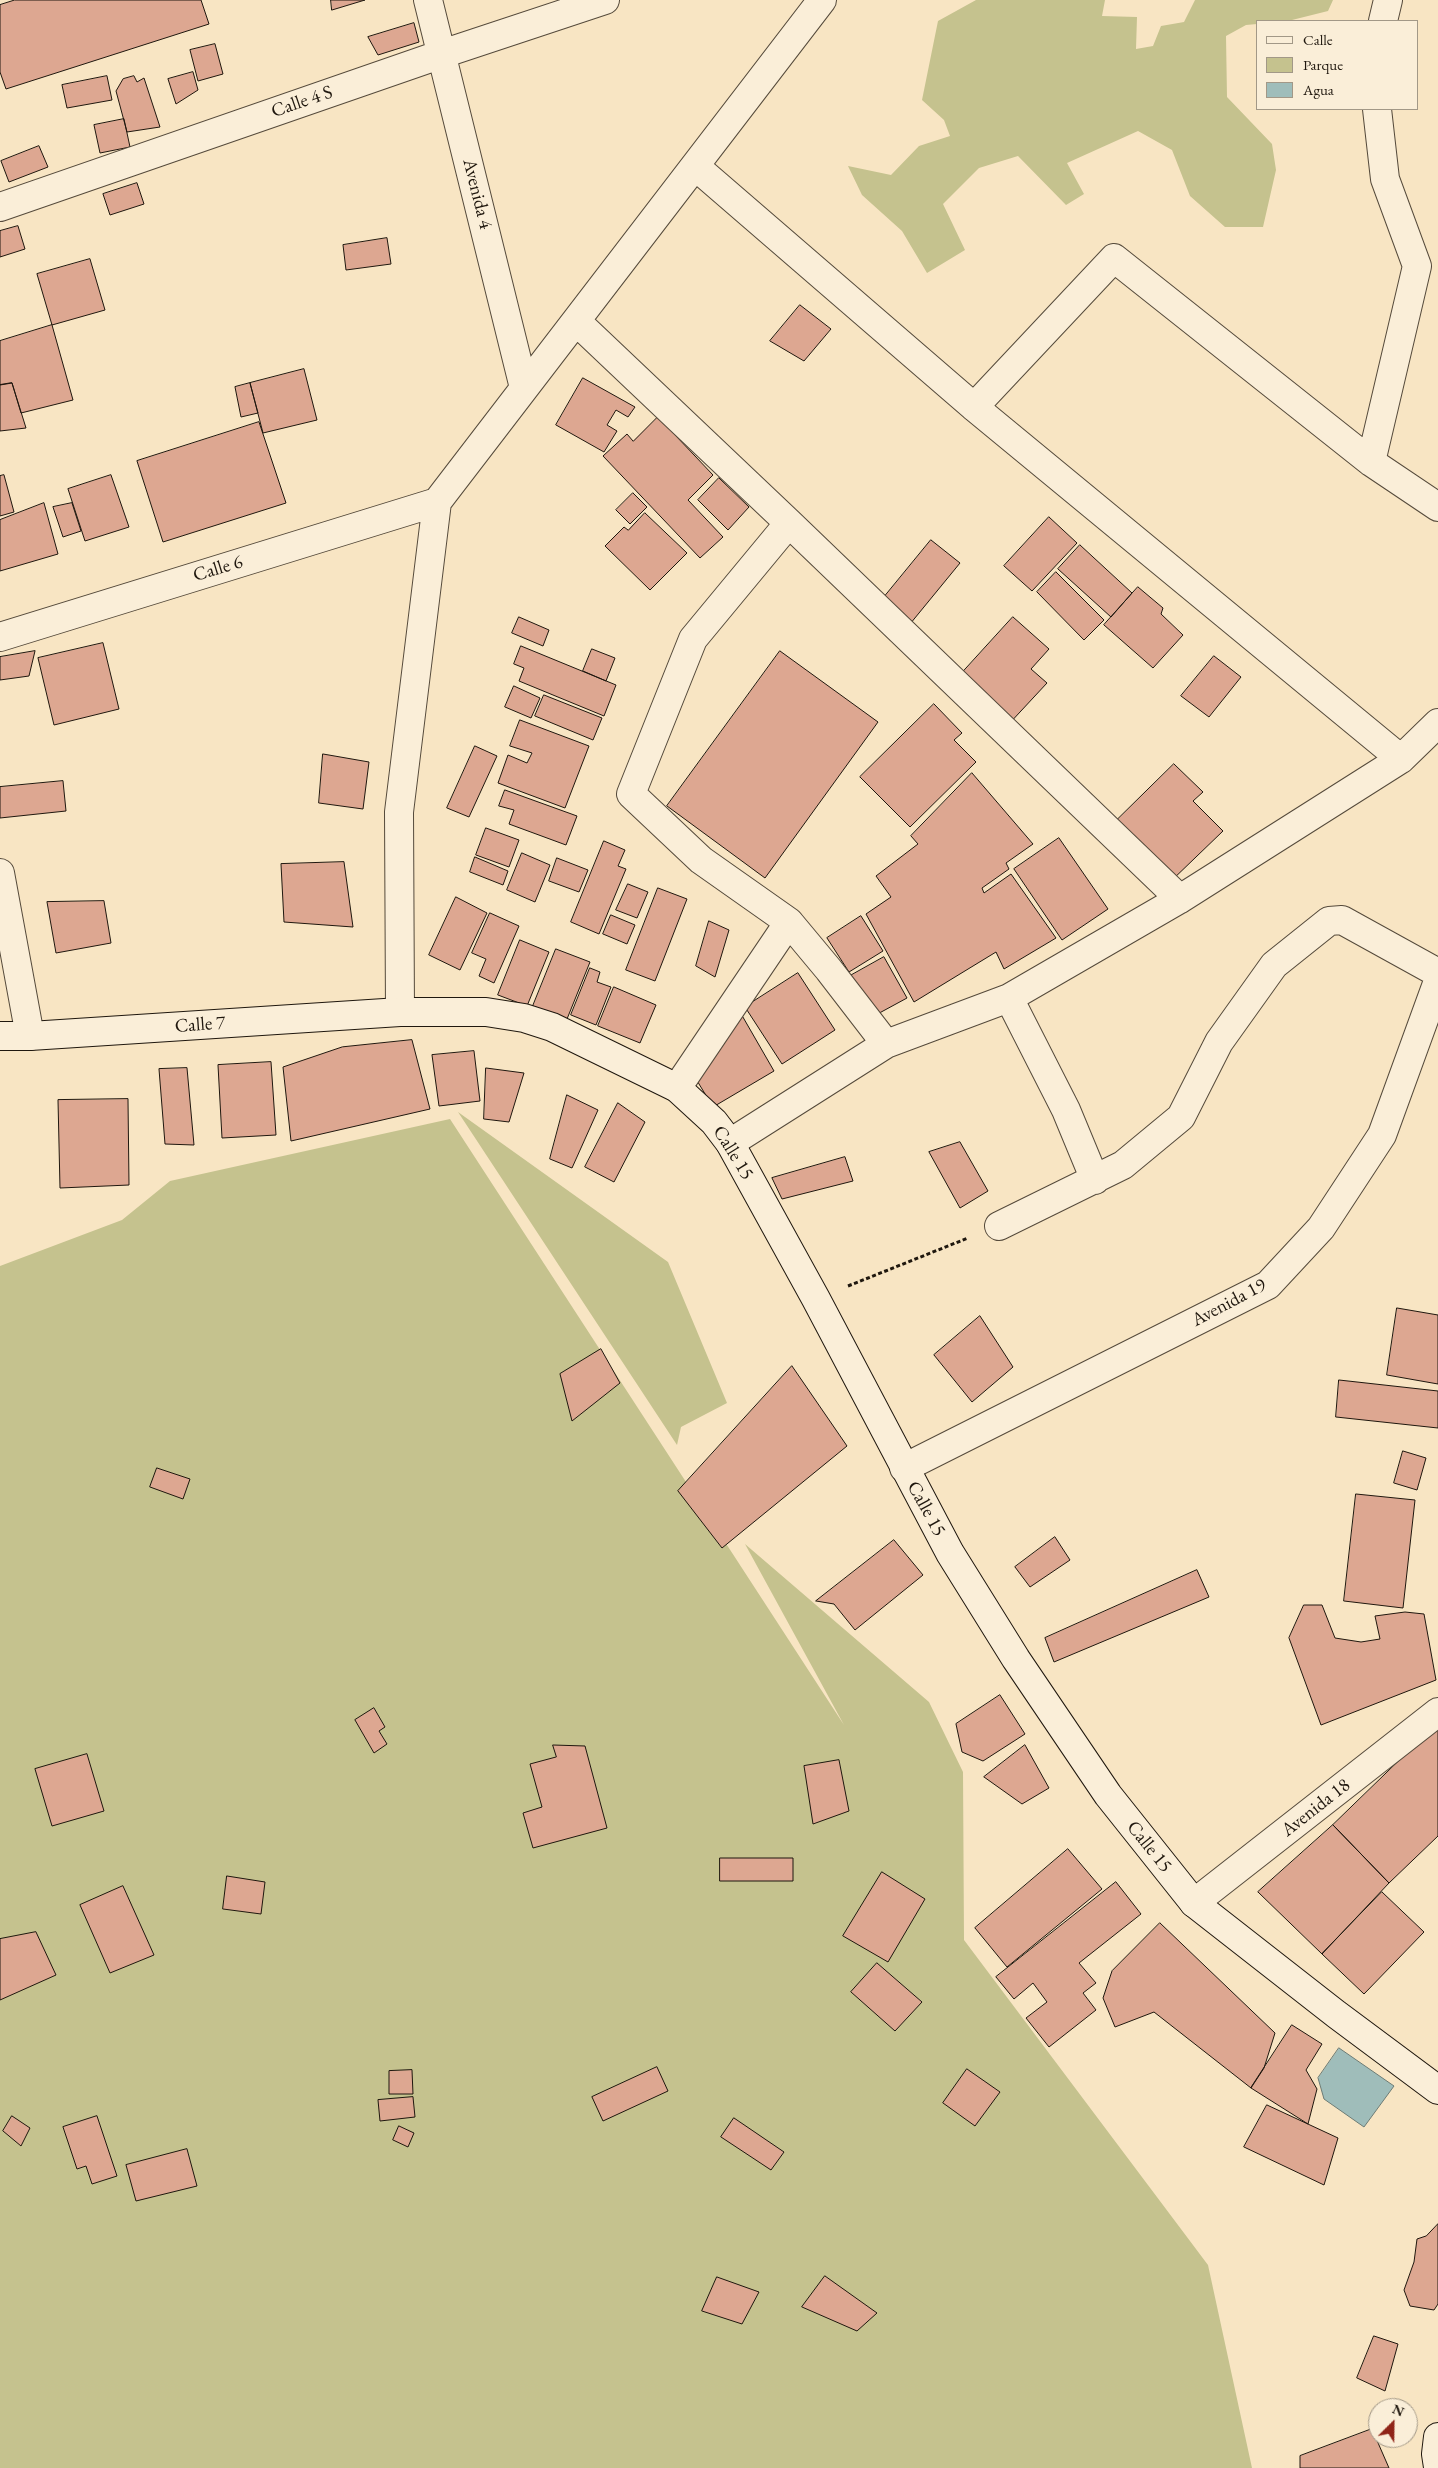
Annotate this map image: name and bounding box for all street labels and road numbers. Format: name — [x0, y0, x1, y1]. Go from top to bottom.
street label: Calle 4 S — [268, 81, 336, 123]
street label: Avenida 4 — [457, 156, 497, 232]
street label: Calle 6 — [191, 551, 245, 587]
street label: Calle 7 — [174, 1012, 226, 1038]
street label: Calle 15 — [708, 1122, 758, 1184]
street label: Avenida 19 — [1188, 1274, 1270, 1332]
street label: Calle 15 — [902, 1477, 950, 1541]
street label: Avenida 18 — [1277, 1774, 1355, 1842]
street label: Calle 15 — [1121, 1817, 1177, 1877]

